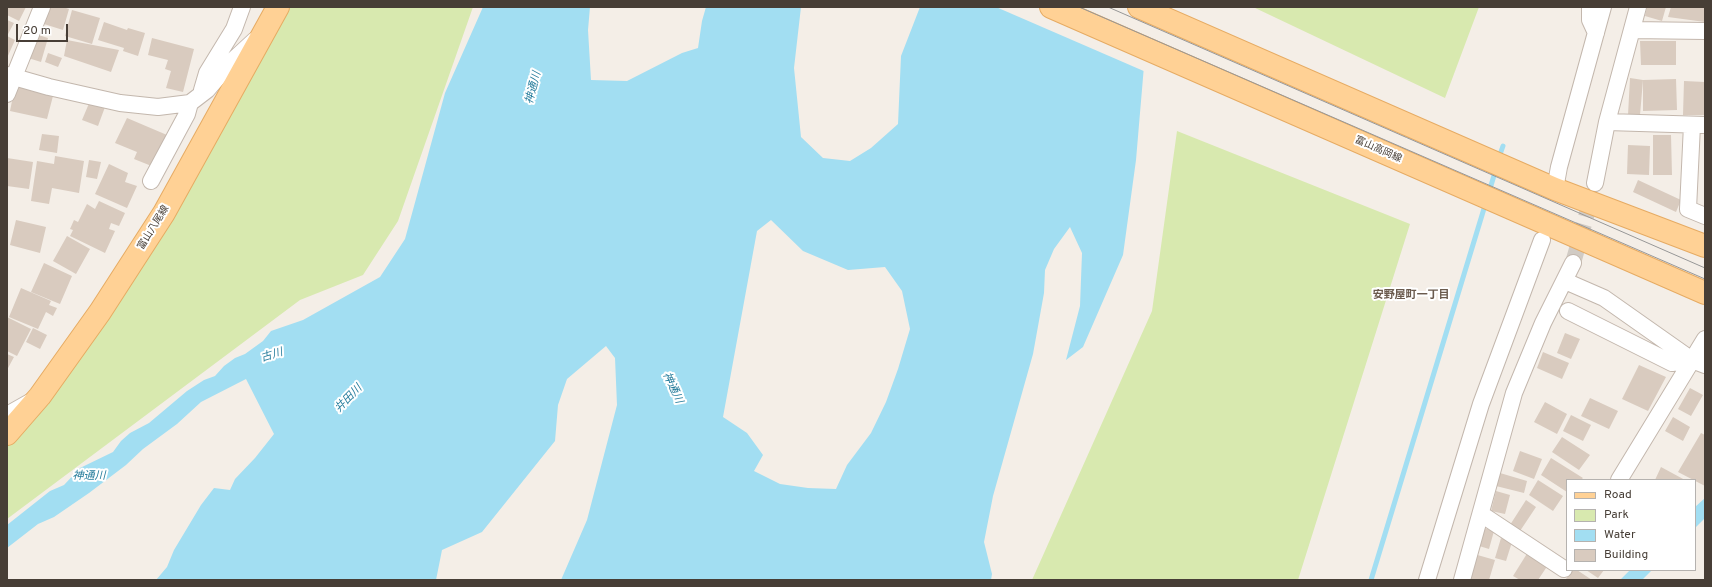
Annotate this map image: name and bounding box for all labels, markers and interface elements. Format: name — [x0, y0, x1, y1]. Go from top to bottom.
scale bar — [18, 16, 70, 42]
text: 20 m — [23, 23, 51, 39]
water label: 神通川 — [524, 70, 544, 106]
street label: 富山高岡線 — [1353, 134, 1403, 166]
street label: 富山八尾線 — [136, 204, 172, 252]
district label: 安野屋町一丁目 — [1373, 289, 1449, 303]
water label: 古川 — [260, 346, 284, 366]
water label: 神通川 — [659, 370, 685, 406]
water label: 井田川 — [333, 383, 365, 415]
water label: 神通川 — [73, 470, 105, 484]
legend — [1566, 479, 1696, 571]
text: Road — [1604, 487, 1632, 503]
text: Park — [1604, 507, 1629, 523]
text: Water — [1604, 527, 1636, 543]
text: Building — [1604, 547, 1648, 563]

